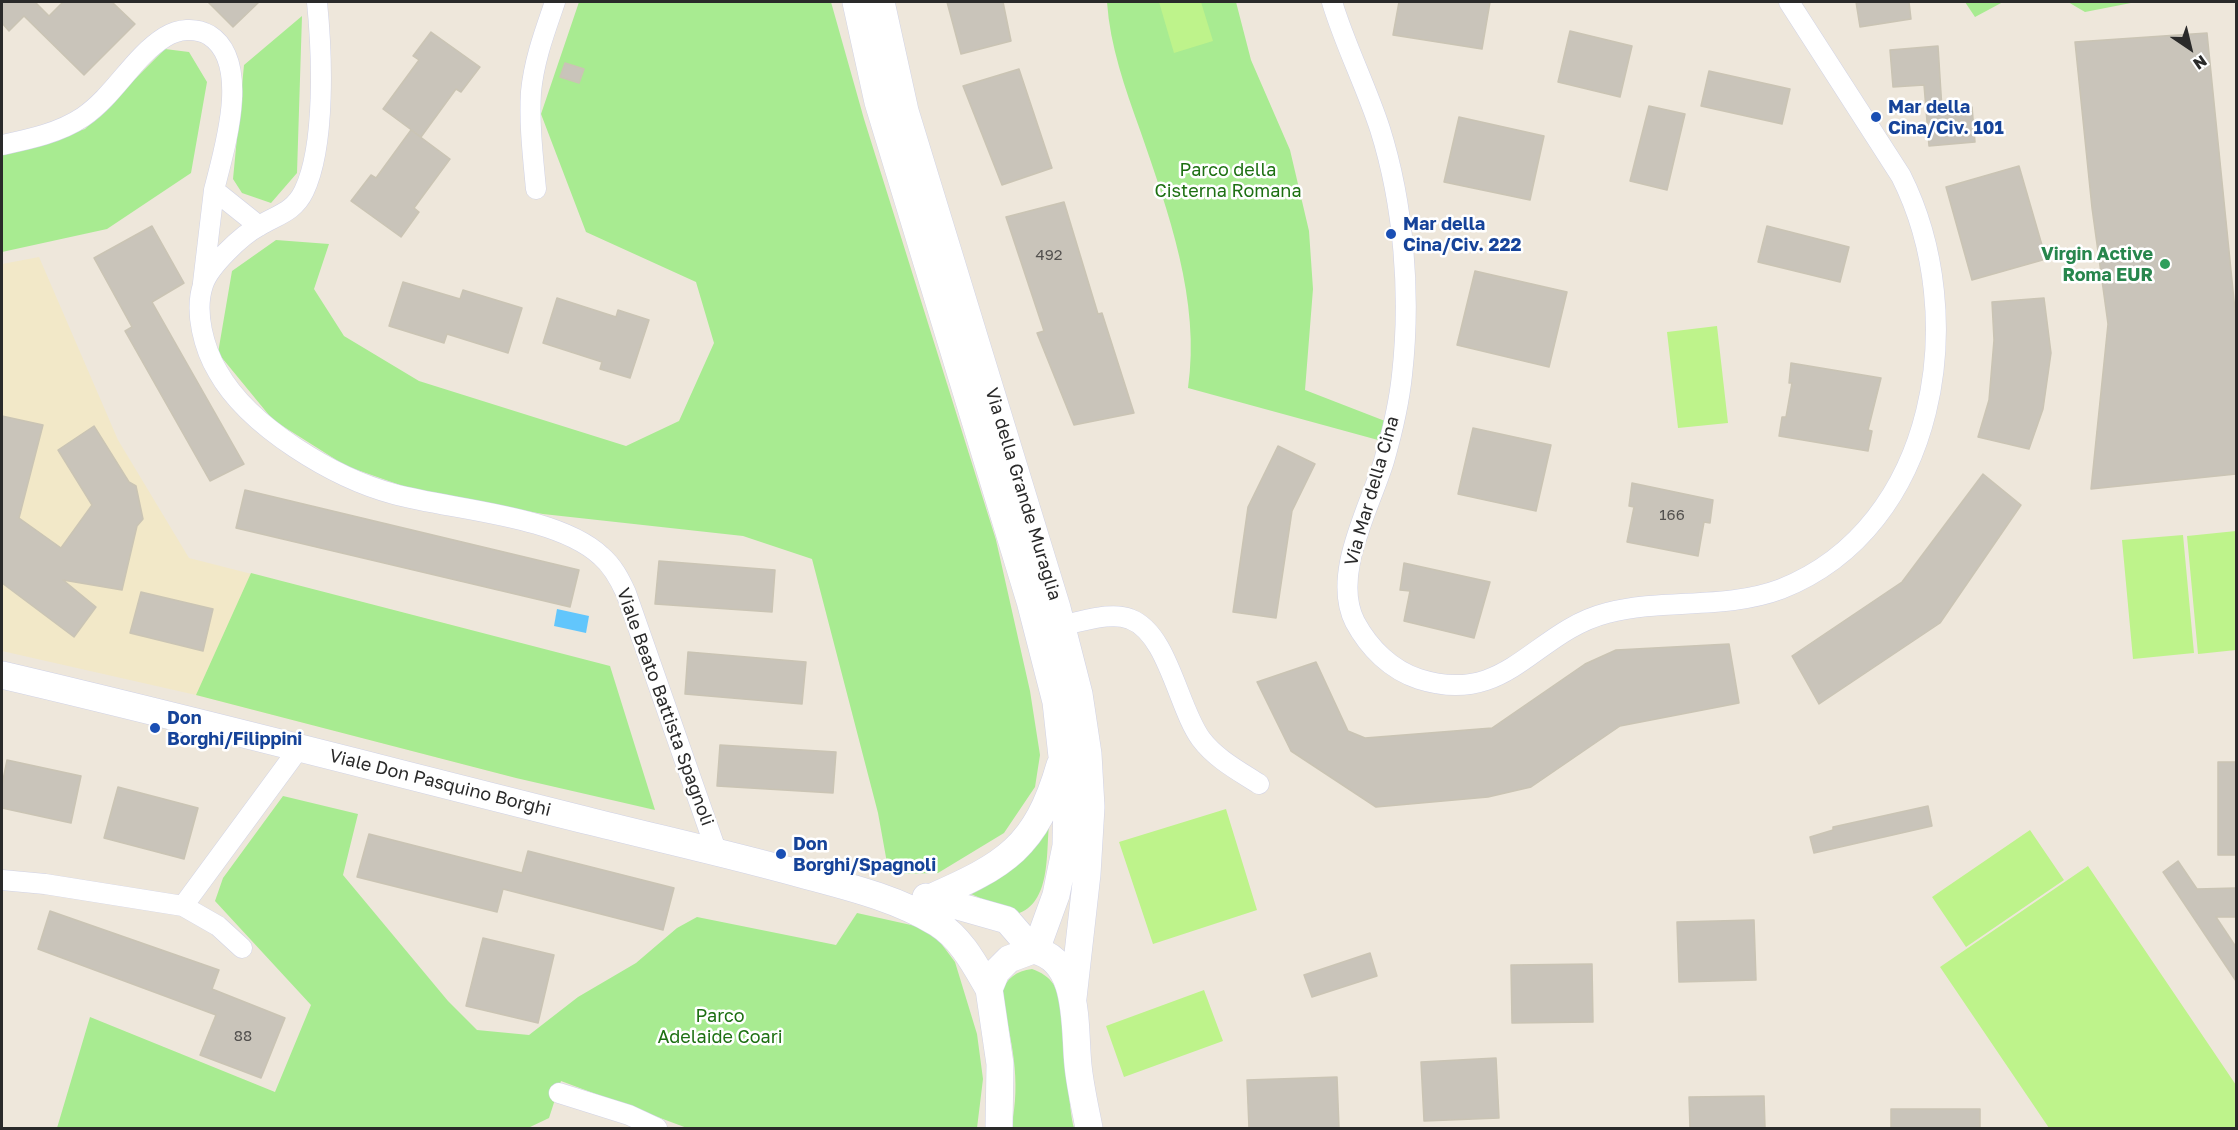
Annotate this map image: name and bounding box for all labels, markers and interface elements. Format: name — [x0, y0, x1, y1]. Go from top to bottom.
north arrow — [2160, 18, 2220, 78]
text: N — [2190, 51, 2211, 74]
place label: Mar della Cina/Civ. 101 — [1888, 96, 2004, 138]
marker: Mar della Cina/Civ. 101 — [1869, 110, 1883, 124]
park label: Parco della Cisterna Romana — [1154, 159, 1302, 201]
place label: Mar della Cina/Civ. 222 — [1403, 213, 1521, 256]
marker: Mar della Cina/Civ. 222 — [1384, 227, 1398, 241]
place label: Virgin Active Roma EUR — [2041, 243, 2153, 286]
house number: 492 — [1036, 246, 1062, 264]
marker: Virgin Active Roma EUR — [2158, 257, 2172, 271]
street label: Via della Grande Muraglia — [980, 385, 1066, 603]
street label: Via Mar della Cina — [1340, 414, 1404, 568]
house number: 166 — [1659, 506, 1685, 524]
street label: Viale Beato Battista Spagnoli — [612, 585, 718, 829]
place label: Don Borghi/Filippini — [167, 707, 302, 750]
marker: Don Borghi/Filippini — [148, 721, 162, 735]
street label: Viale Don Pasquino Borghi — [327, 745, 553, 821]
place label: Don Borghi/Spagnoli — [793, 833, 936, 876]
marker: Don Borghi/Spagnoli — [774, 847, 788, 861]
park label: Parco Adelaide Coari — [657, 1005, 783, 1048]
house number: 88 — [234, 1027, 252, 1045]

